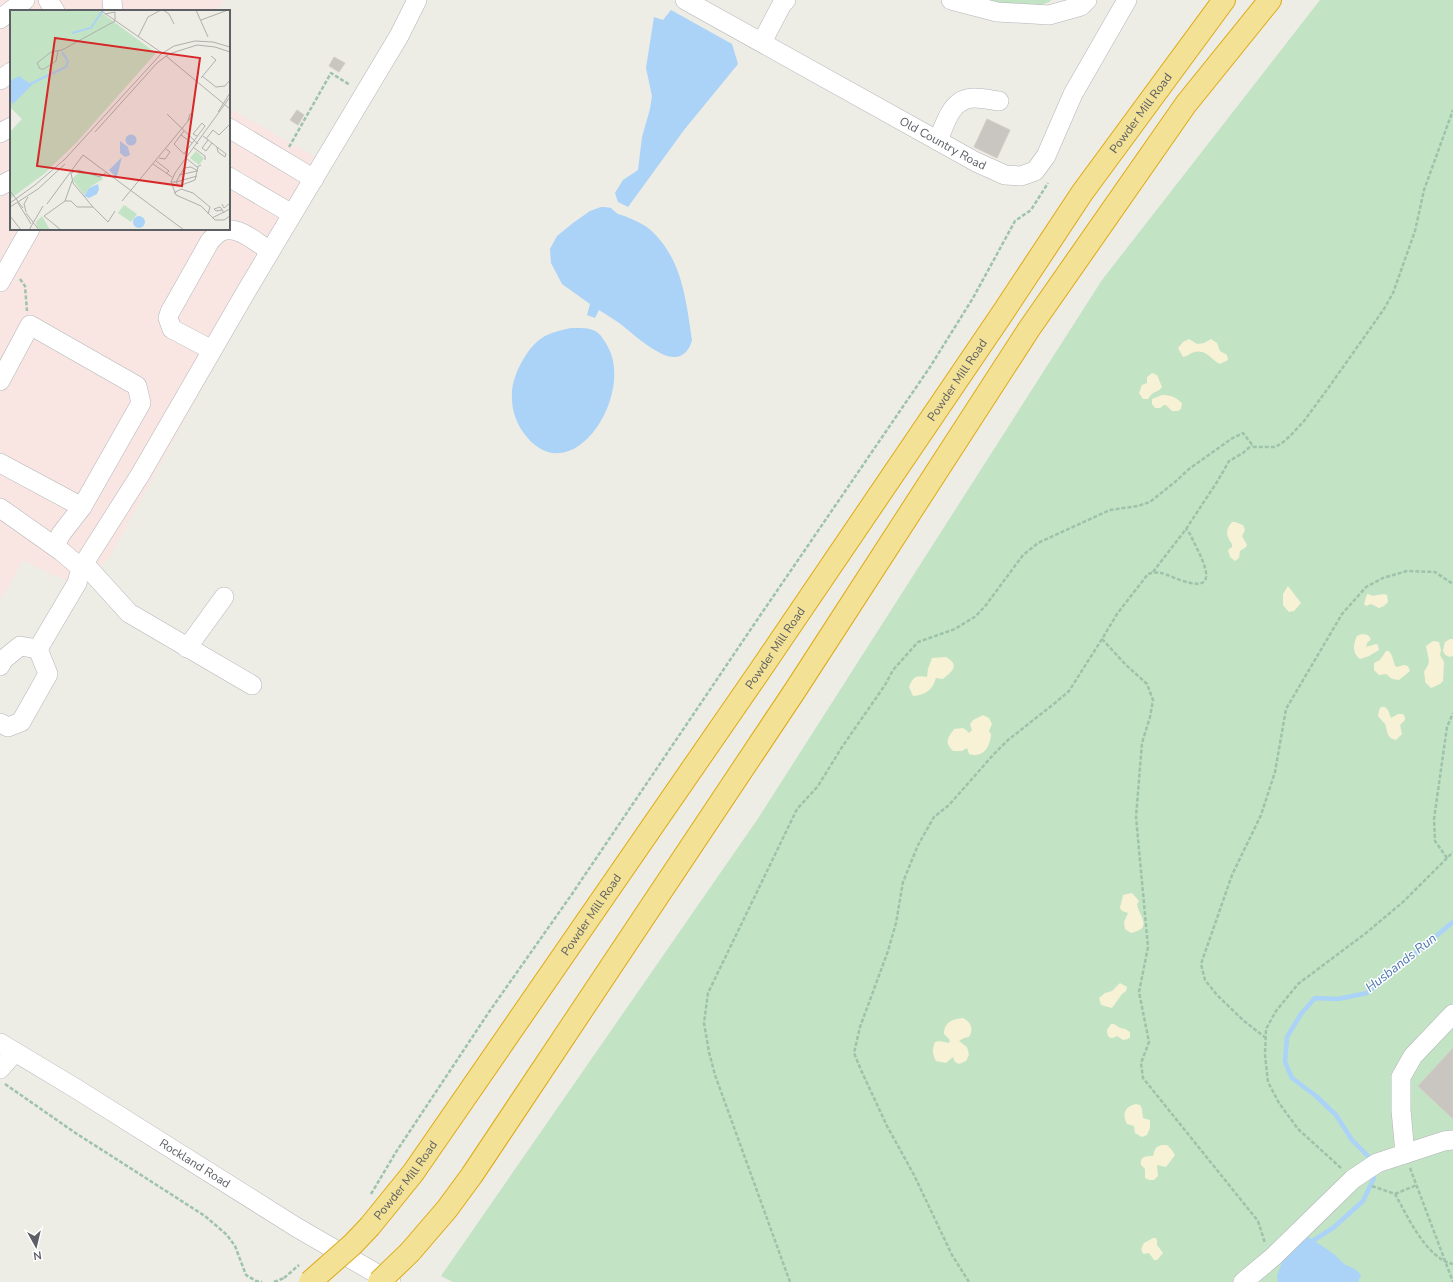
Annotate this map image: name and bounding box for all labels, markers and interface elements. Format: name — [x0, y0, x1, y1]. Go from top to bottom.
inset map — [10, 10, 230, 230]
street label: Powder Mill Road — [1106, 70, 1176, 157]
street label: Old Country Road — [897, 113, 989, 174]
street label: Powder Mill Road — [924, 336, 991, 424]
street label: Powder Mill Road — [742, 604, 809, 692]
street label: Powder Mill Road — [557, 871, 625, 959]
water label: Husbands Run — [1362, 929, 1440, 997]
street label: Rockland Road — [156, 1135, 233, 1192]
street label: Powder Mill Road — [370, 1137, 441, 1223]
north arrow — [16, 1226, 56, 1266]
text: N — [32, 1247, 42, 1263]

